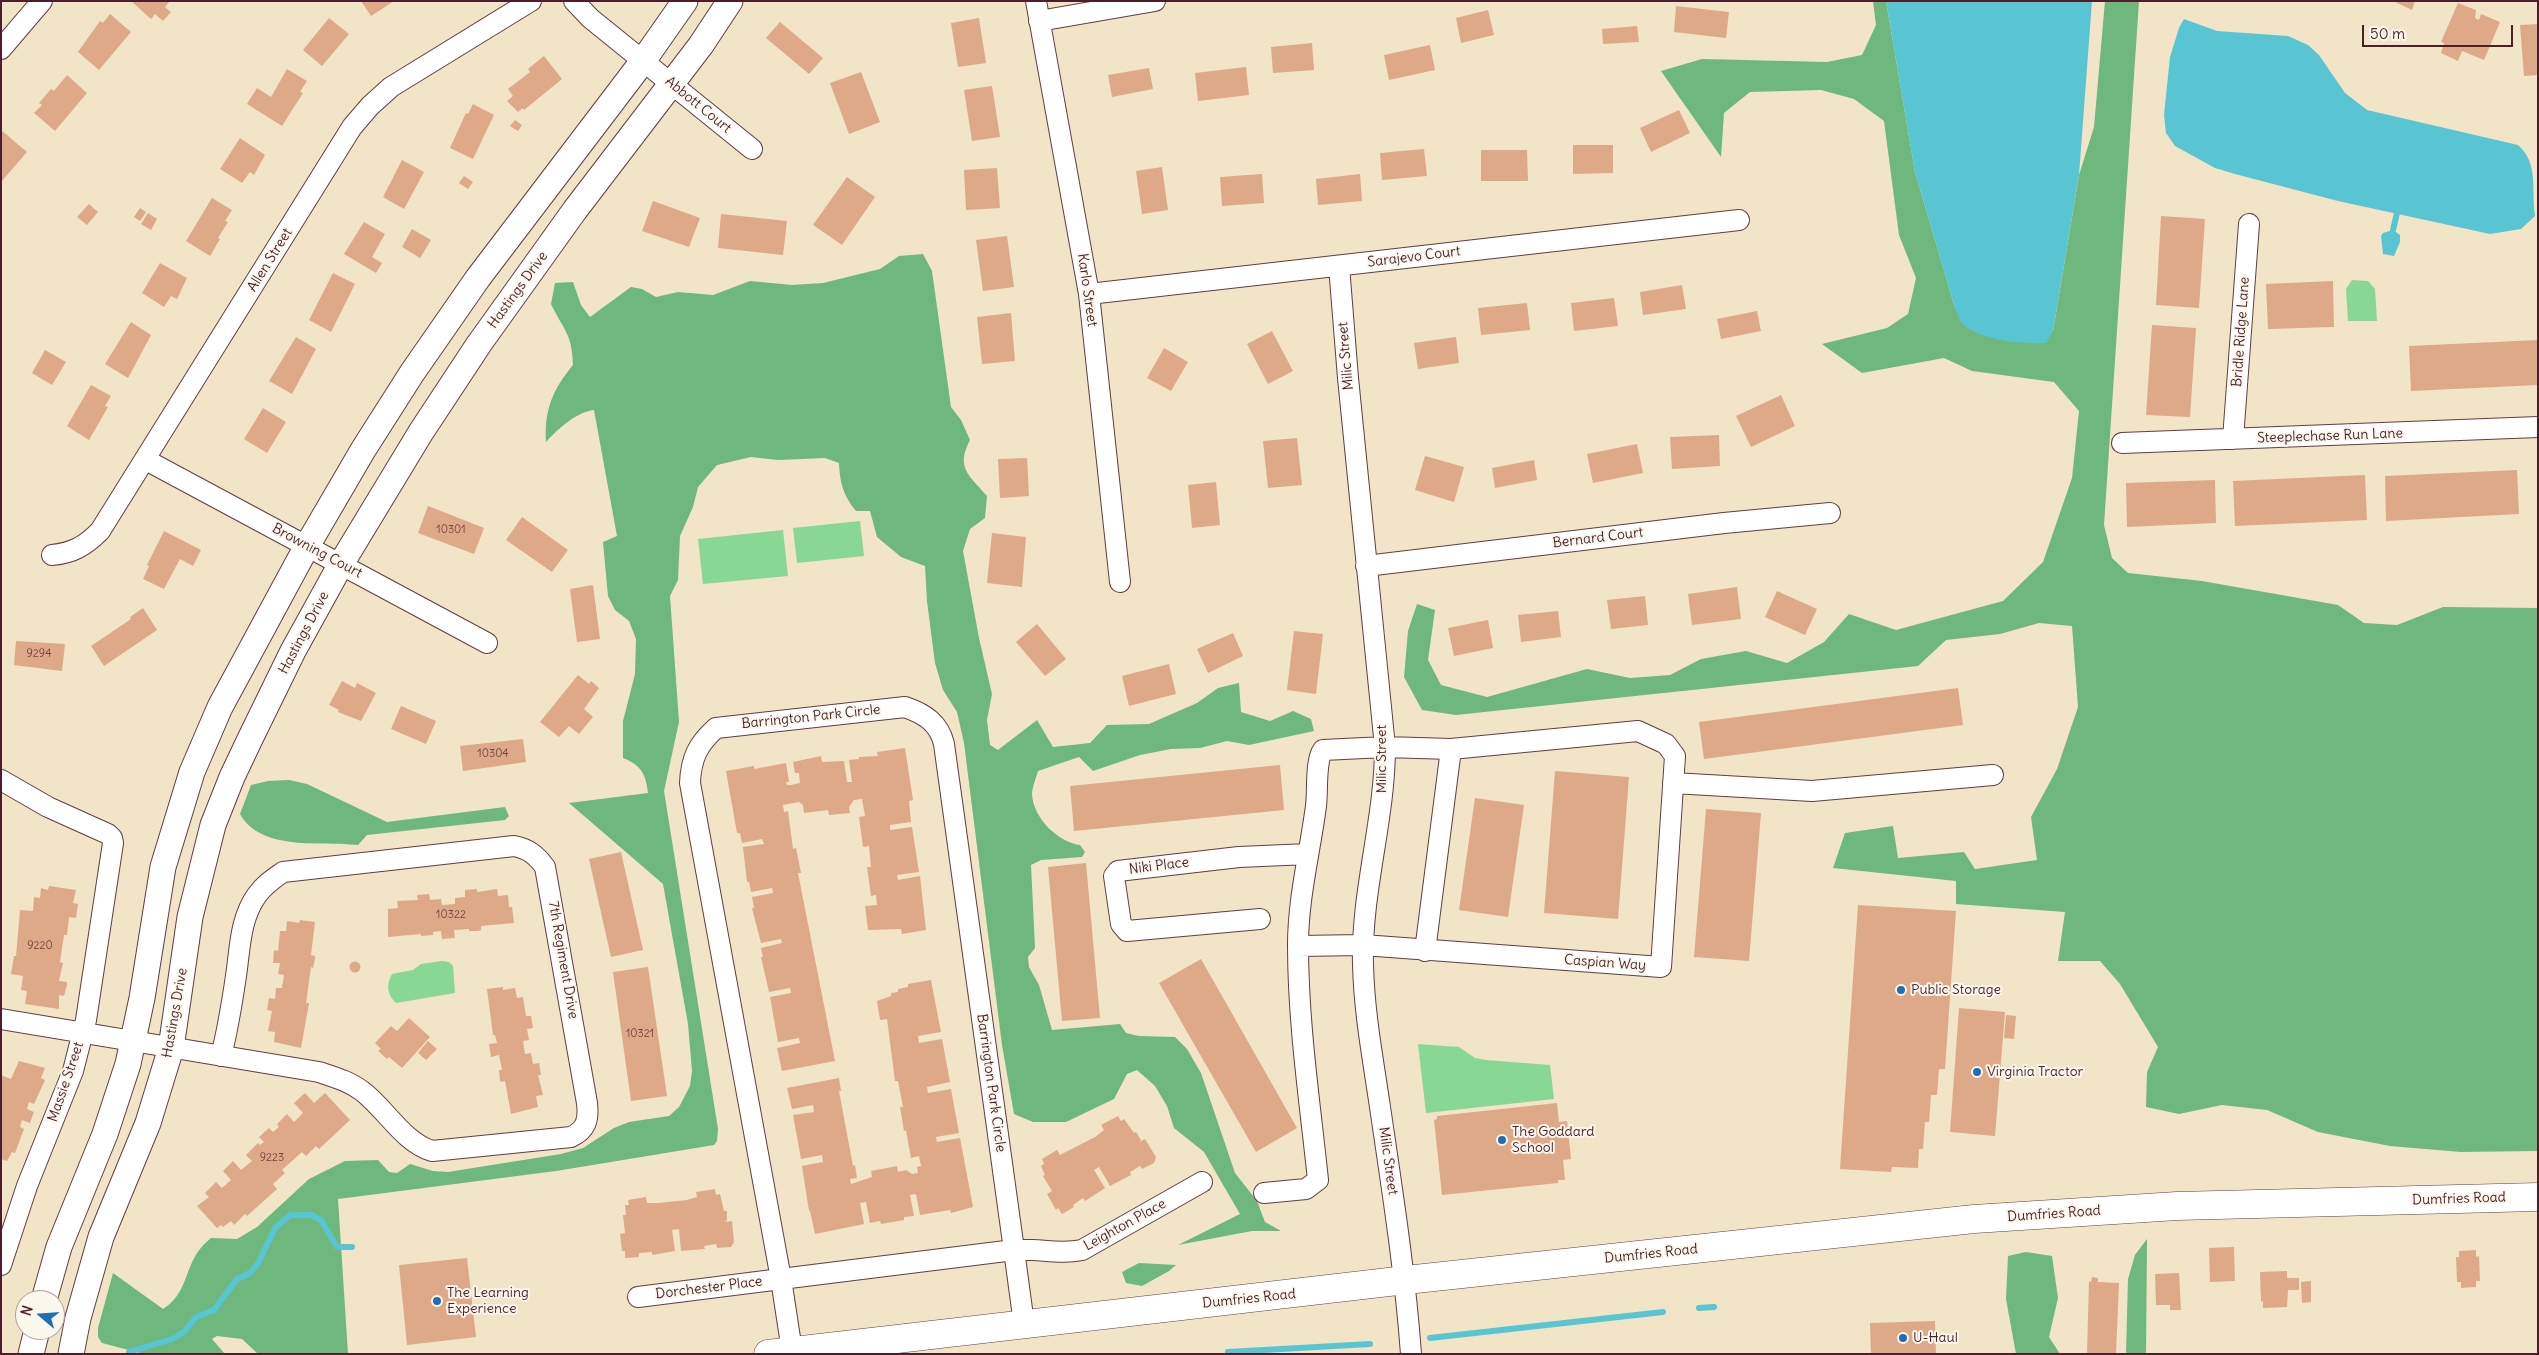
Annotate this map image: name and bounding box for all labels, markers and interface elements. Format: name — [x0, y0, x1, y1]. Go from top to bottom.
scale bar — [2364, 15, 2515, 47]
text: 50 m — [2370, 24, 2405, 43]
street label: Abbott Court — [661, 73, 735, 137]
street label: Allen Street — [244, 225, 296, 295]
street label: Sarajevo Court — [1367, 243, 1461, 271]
street label: Hastings Drive — [484, 248, 552, 332]
street label: Karlo Street — [1074, 252, 1100, 328]
street label: Bridle Ridge Lane — [2229, 276, 2253, 388]
street label: Milic Street — [1335, 321, 1357, 391]
street label: Steeplechase Run Lane — [2257, 425, 2403, 447]
street label: Browning Court — [269, 520, 365, 582]
house number: 10301 — [436, 523, 466, 537]
street label: Bernard Court — [1552, 524, 1644, 552]
street label: Hastings Drive — [275, 589, 333, 677]
house number: 9294 — [26, 647, 52, 661]
street label: Barrington Park Circle — [741, 701, 881, 733]
street label: Milic Street — [1374, 725, 1390, 793]
house number: 10304 — [477, 747, 509, 761]
street label: Niki Place — [1128, 854, 1190, 878]
street label: 7th Regiment Drive — [544, 900, 582, 1020]
house number: 10322 — [436, 908, 466, 922]
house number: 9220 — [27, 939, 53, 953]
street label: Caspian Way — [1563, 952, 1647, 974]
street label: Hastings Drive — [159, 967, 191, 1059]
place label: Public Storage — [1911, 982, 2001, 998]
marker: Public Storage — [1895, 984, 1907, 996]
street label: Barrington Park Circle — [973, 1013, 1009, 1153]
house number: 10321 — [626, 1027, 654, 1041]
street label: Massie Street — [44, 1040, 88, 1124]
place label: Virginia Tractor — [1987, 1064, 2083, 1080]
marker: Virginia Tractor — [1971, 1066, 1983, 1078]
place label: The Goddard School — [1512, 1124, 1595, 1156]
street label: Milic Street — [1375, 1126, 1401, 1196]
marker: The Goddard School — [1496, 1134, 1508, 1146]
house number: 9223 — [260, 1151, 284, 1165]
street label: Dumfries Road — [2412, 1189, 2506, 1209]
street label: Leighton Place — [1081, 1195, 1169, 1255]
street label: Dumfries Road — [2007, 1202, 2101, 1226]
street label: Dumfries Road — [1603, 1241, 1699, 1267]
street label: Dorchester Place — [655, 1273, 763, 1303]
place label: The Learning Experience — [447, 1285, 529, 1318]
street label: Dumfries Road — [1201, 1286, 1297, 1312]
north arrow — [15, 1290, 65, 1340]
marker: The Learning Experience — [431, 1295, 443, 1307]
text: N — [17, 1303, 37, 1318]
place label: U-Haul — [1913, 1330, 1958, 1346]
marker: U-Haul — [1897, 1332, 1909, 1344]

